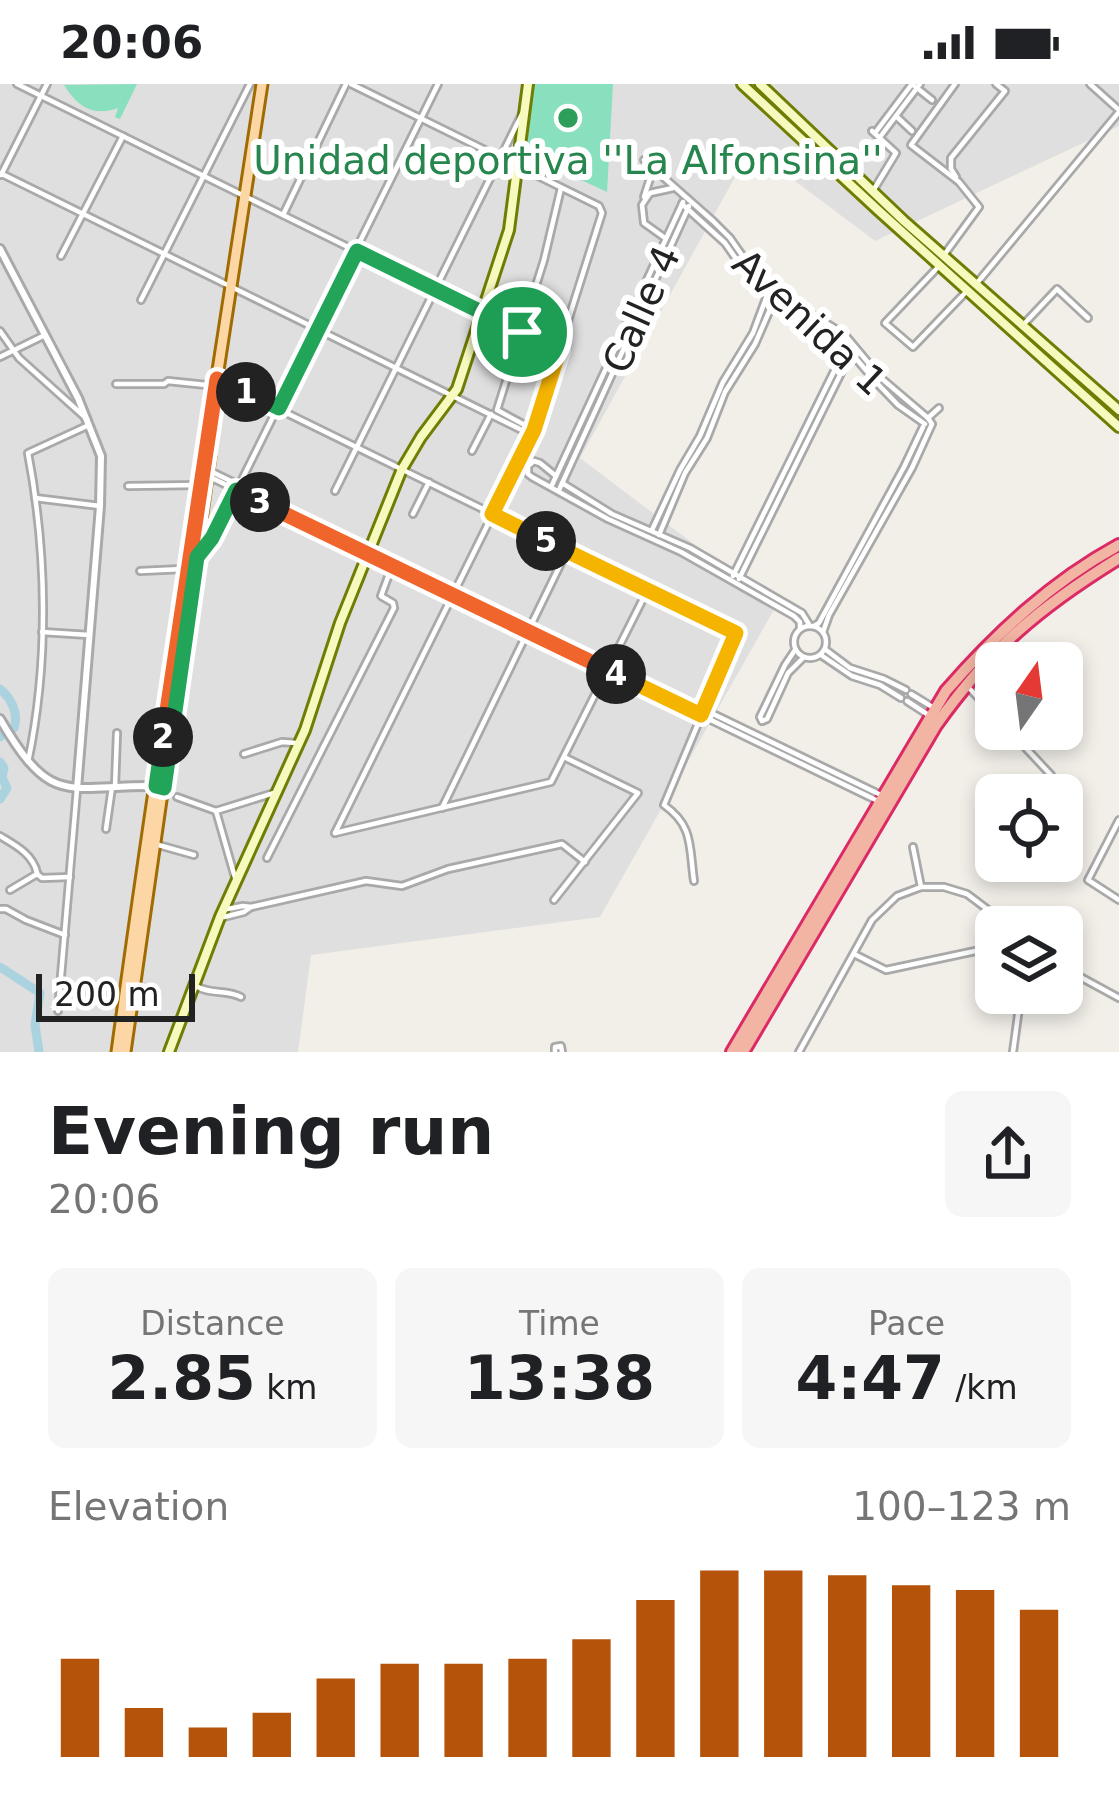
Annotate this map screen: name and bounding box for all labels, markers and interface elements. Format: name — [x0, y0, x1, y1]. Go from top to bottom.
text: 20:06 — [60, 16, 203, 69]
marker: Unidad deportiva ''La Alfonsina'' — [555, 105, 581, 131]
place label: Unidad deportiva ''La Alfonsina'' — [253, 138, 883, 183]
street label: Calle 4 — [594, 239, 689, 380]
street label: Avenida 1 — [724, 240, 896, 405]
pin — [471, 281, 573, 383]
icon: arrive — [489, 299, 555, 365]
pin: 1 — [216, 362, 276, 422]
text: 1 — [235, 372, 257, 411]
pin: 3 — [230, 472, 290, 532]
text: 3 — [249, 482, 271, 521]
pin: 5 — [516, 511, 576, 571]
text: 5 — [535, 521, 557, 560]
north arrow — [975, 642, 1083, 750]
map controls — [975, 642, 1083, 1014]
pin: 4 — [586, 644, 646, 704]
text: 4 — [605, 654, 627, 693]
pin: 2 — [133, 707, 193, 767]
text: 2 — [152, 717, 174, 756]
button: locate — [975, 774, 1083, 882]
button: layers — [975, 906, 1083, 1014]
scale bar — [36, 968, 195, 1021]
text: 200 m — [54, 975, 160, 1014]
button: share — [945, 1091, 1071, 1217]
text: Evening run — [48, 1093, 494, 1170]
text: 20:06 — [48, 1177, 160, 1222]
text: Distance — [140, 1304, 285, 1343]
text: Time — [519, 1304, 600, 1343]
text: Pace — [868, 1304, 945, 1343]
text: 2.85 — [108, 1343, 256, 1413]
text: 13:38 — [464, 1343, 655, 1413]
text: 4:47 — [795, 1343, 945, 1413]
text: km — [256, 1368, 317, 1407]
text: /km — [945, 1368, 1018, 1407]
text: Elevation — [48, 1484, 229, 1529]
text: 100–123 m — [852, 1484, 1071, 1529]

